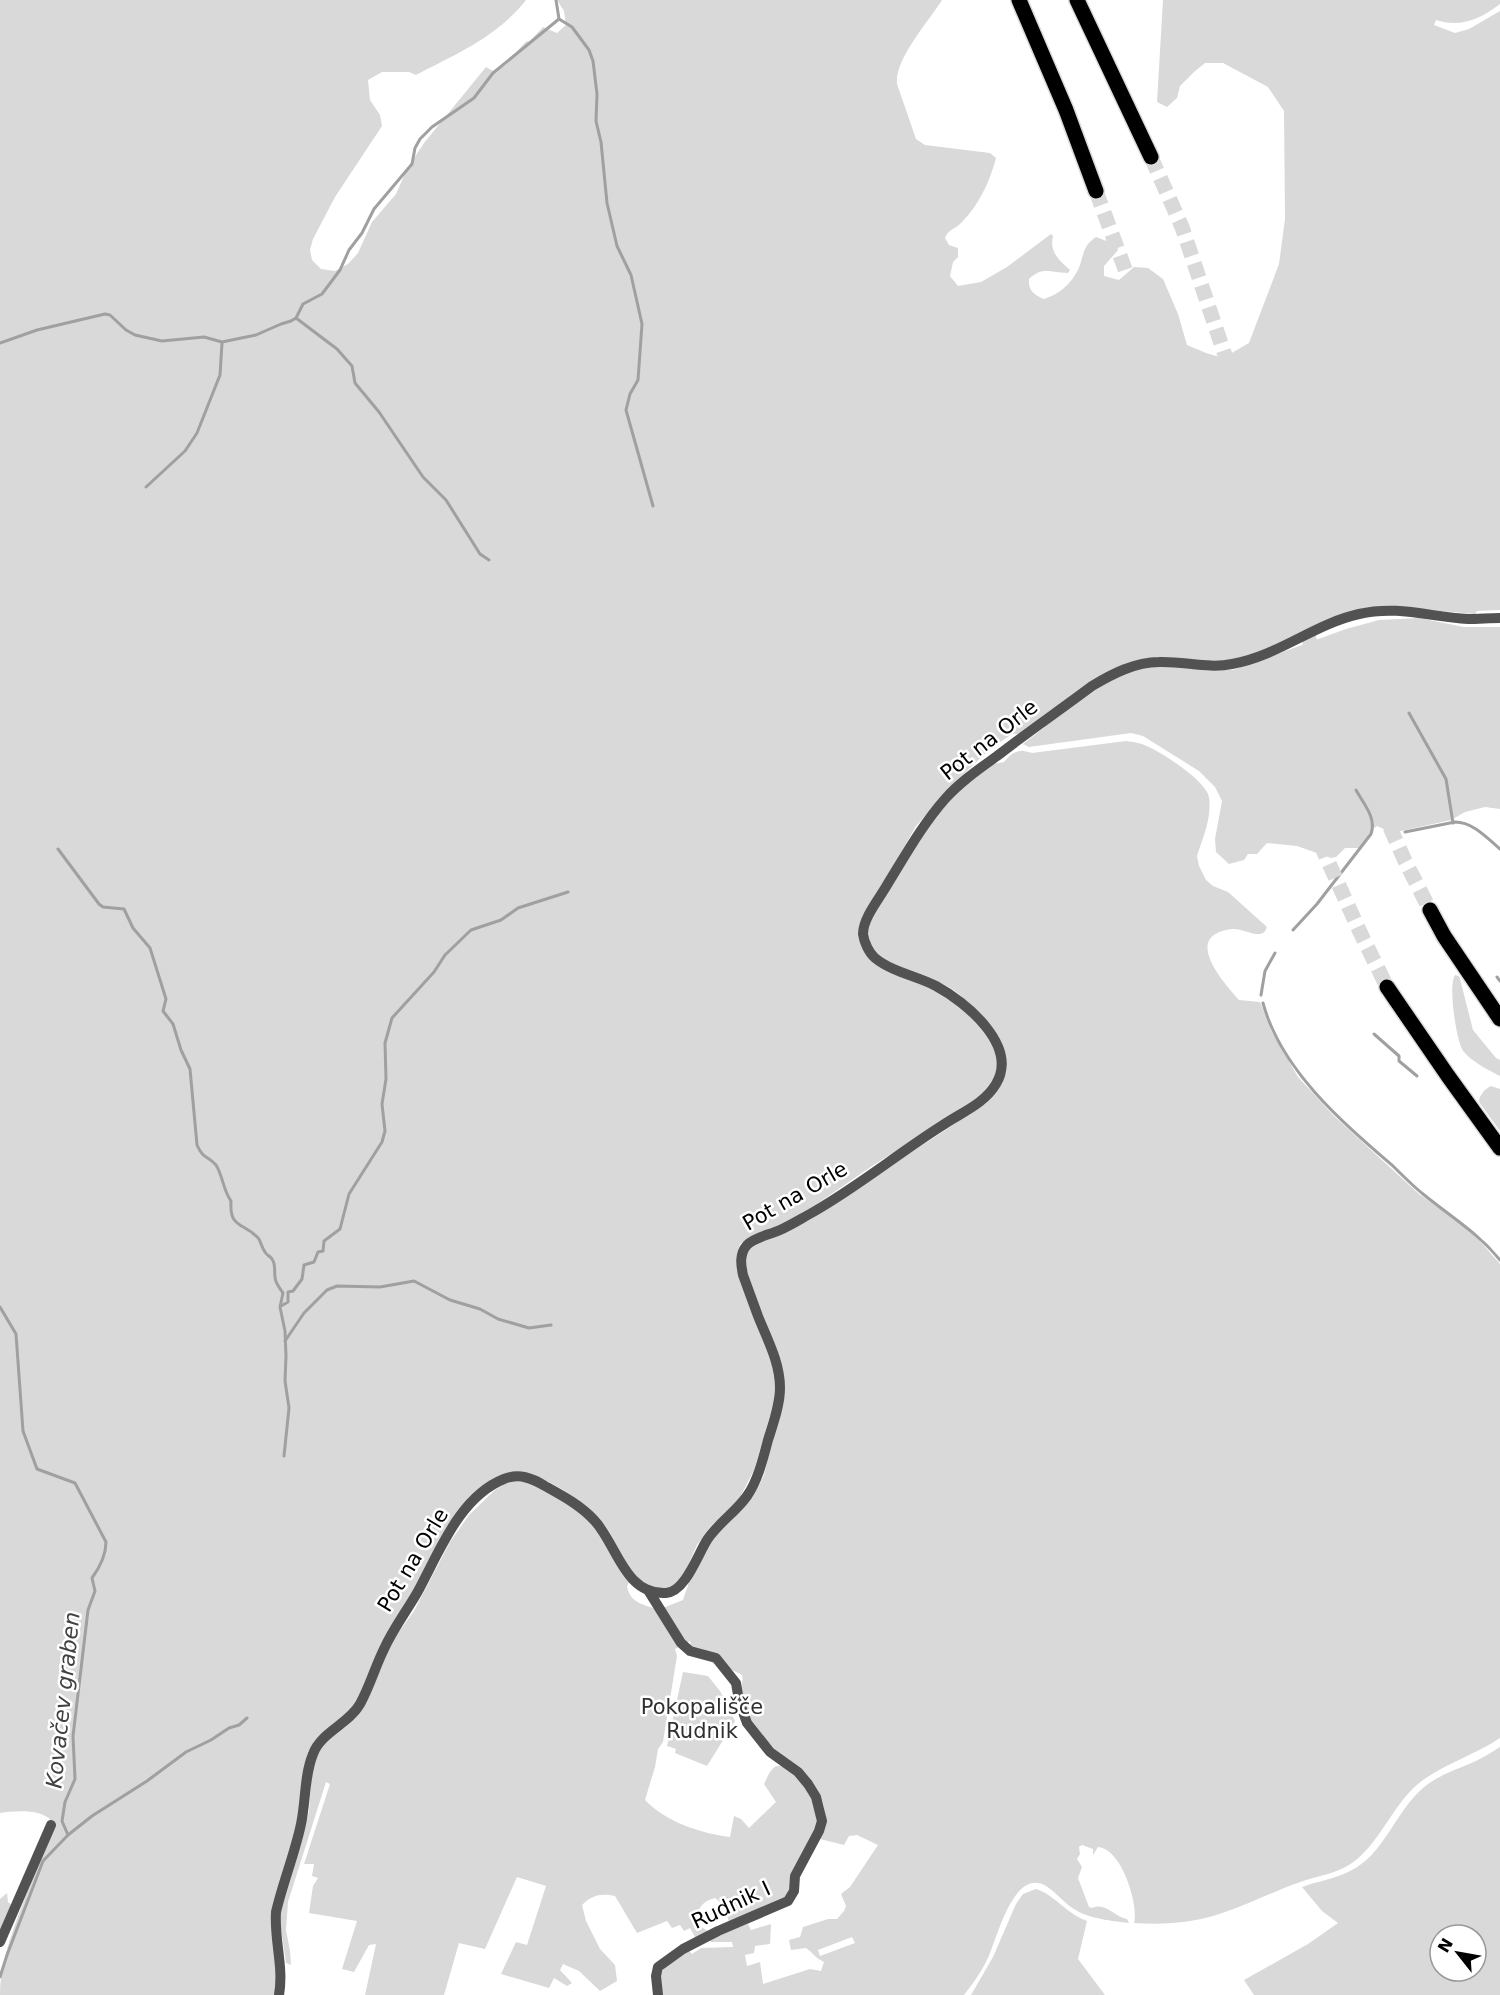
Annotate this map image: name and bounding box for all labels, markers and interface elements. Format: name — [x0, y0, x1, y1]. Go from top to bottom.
street label: Pot na Orle — [936, 695, 1042, 785]
street label: Pot na Orle — [739, 1156, 851, 1236]
street label: Pot na Orle — [373, 1504, 453, 1616]
water label: Kovačev graben — [41, 1611, 85, 1789]
park label: Pokopališče Rudnik — [641, 1695, 763, 1743]
street label: Rudnik I — [688, 1876, 774, 1934]
north arrow — [1428, 1923, 1488, 1983]
text: N — [1434, 1935, 1457, 1956]

